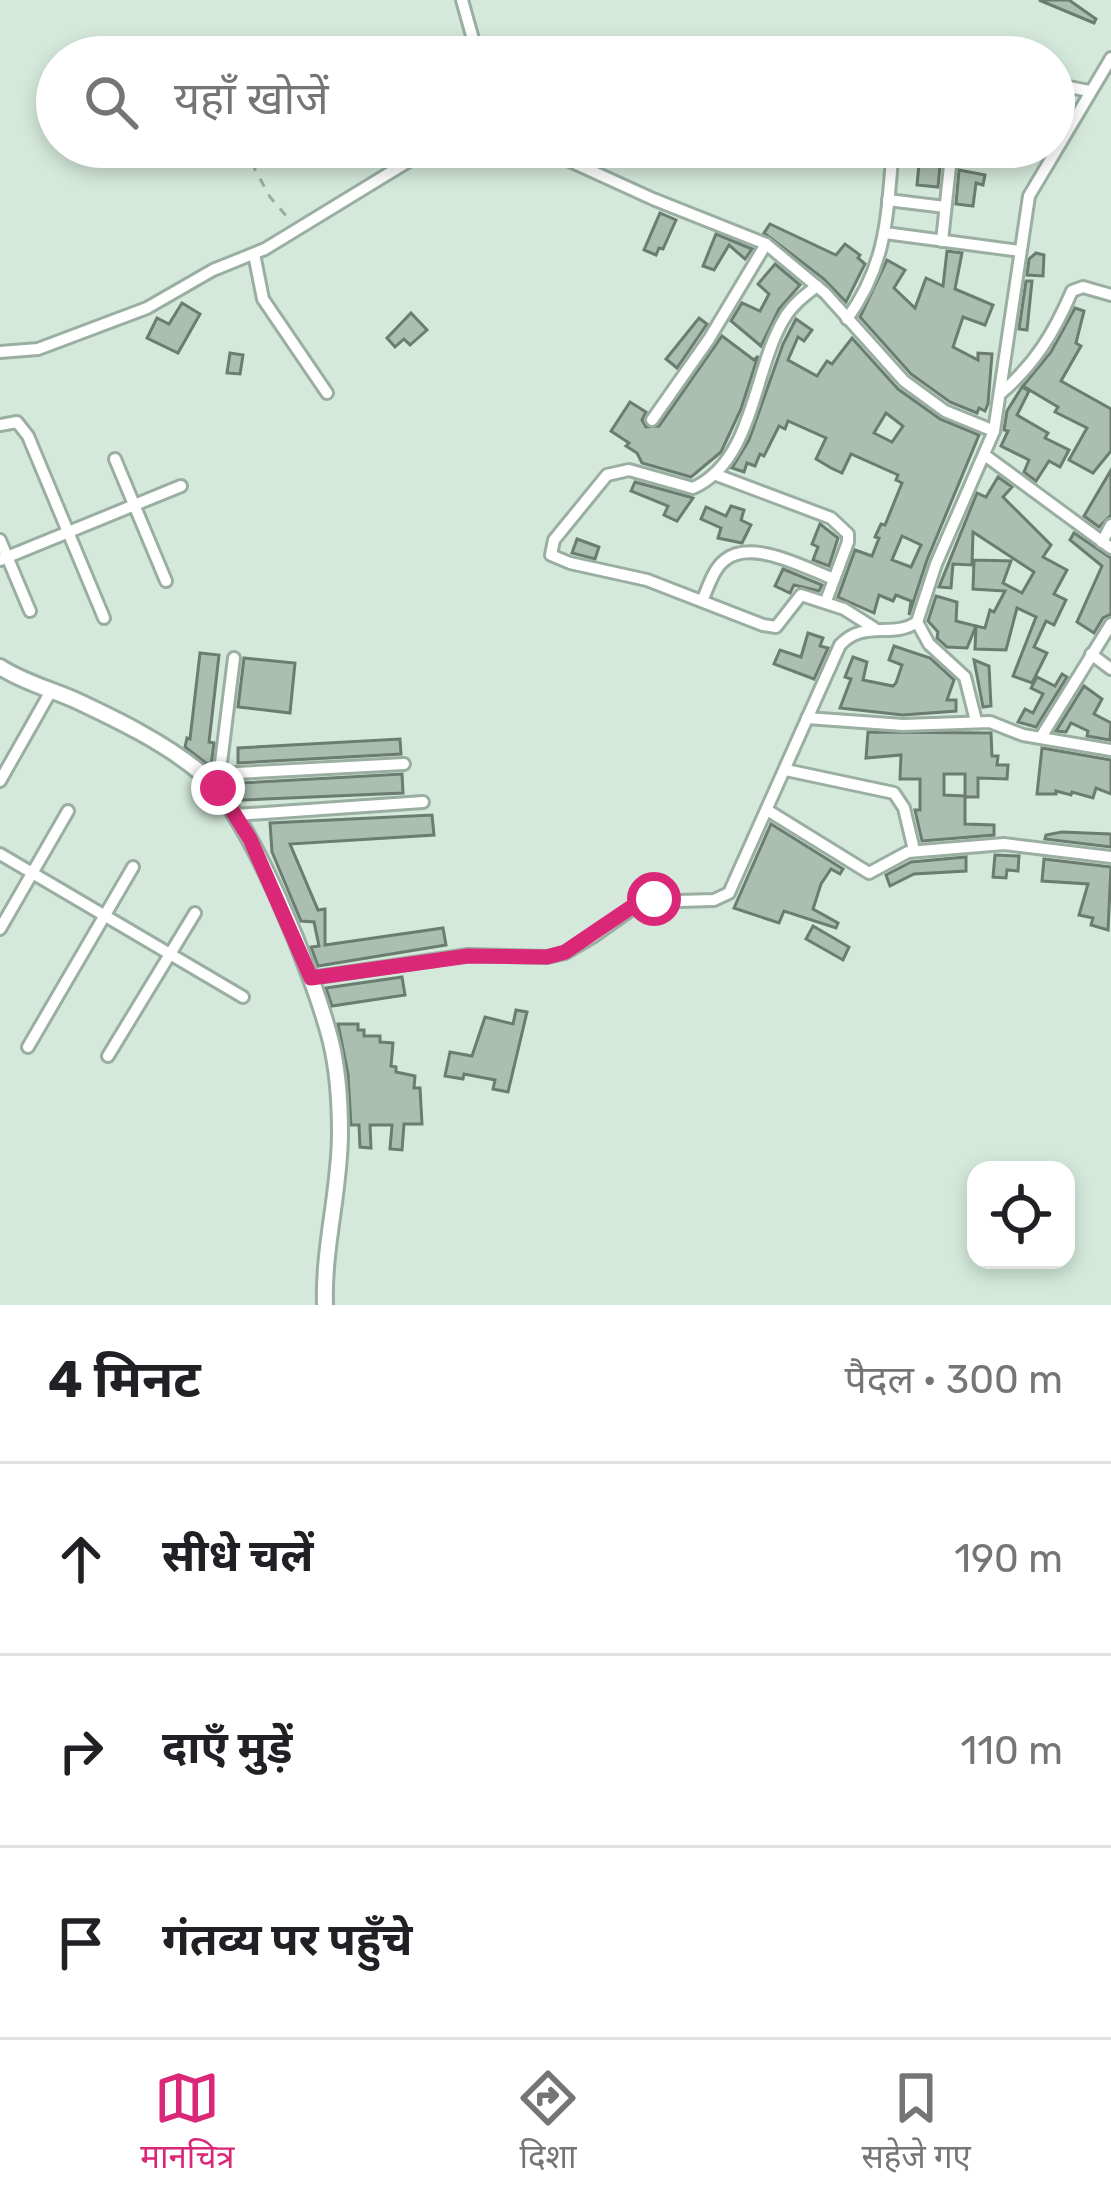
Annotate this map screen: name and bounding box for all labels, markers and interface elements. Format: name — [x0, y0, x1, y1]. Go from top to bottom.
search box — [36, 36, 1075, 168]
icon: search — [78, 69, 144, 135]
text: यहाँ खोजें — [174, 72, 329, 125]
route end — [191, 761, 245, 815]
route start — [627, 872, 681, 926]
map controls — [967, 1161, 1075, 1269]
button: locate — [967, 1161, 1075, 1269]
text: 4 मिनट — [48, 1349, 201, 1410]
text: पैदल · 300 m — [845, 1357, 1063, 1403]
icon: ahead — [48, 1526, 114, 1592]
text: सीधे चलें — [162, 1529, 313, 1582]
text: 190 m — [954, 1536, 1063, 1582]
icon: right — [48, 1718, 114, 1784]
text: दाएँ मुड़ें — [162, 1721, 292, 1774]
text: 110 m — [961, 1728, 1063, 1774]
icon: arrive — [48, 1910, 114, 1976]
text: गंतव्य पर पहुँचे — [162, 1913, 413, 1966]
tab: मानचित्र — [140, 2065, 235, 2181]
tab: दिशा — [515, 2065, 581, 2181]
tab: सहेजे गए — [862, 2065, 971, 2181]

